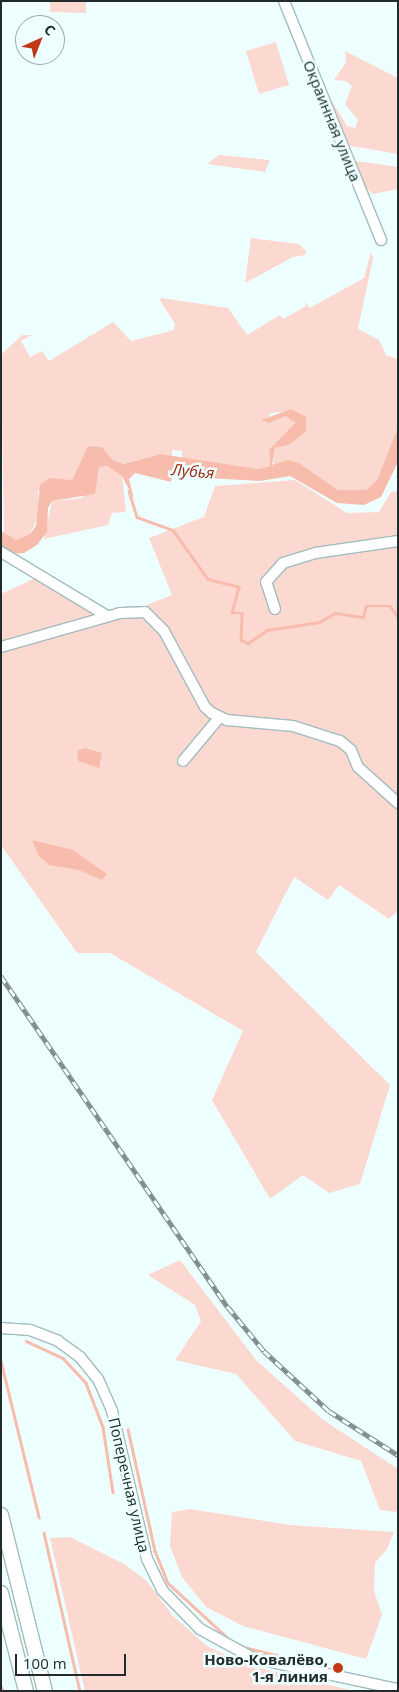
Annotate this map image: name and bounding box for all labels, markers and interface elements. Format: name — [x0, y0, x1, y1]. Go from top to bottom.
north arrow — [15, 15, 65, 65]
text: С — [40, 20, 60, 39]
street label: Окраинная улица — [299, 58, 365, 184]
water label: Лубья — [171, 460, 215, 482]
street label: Поперечная улица — [105, 1416, 153, 1554]
scale bar — [18, 1644, 129, 1676]
place label: Ново-Ковалёво, 1-я линия — [204, 1650, 328, 1685]
text: 100 m — [23, 1653, 67, 1673]
marker: Ново-Ковалёво, 1-я линия — [332, 1662, 344, 1674]

